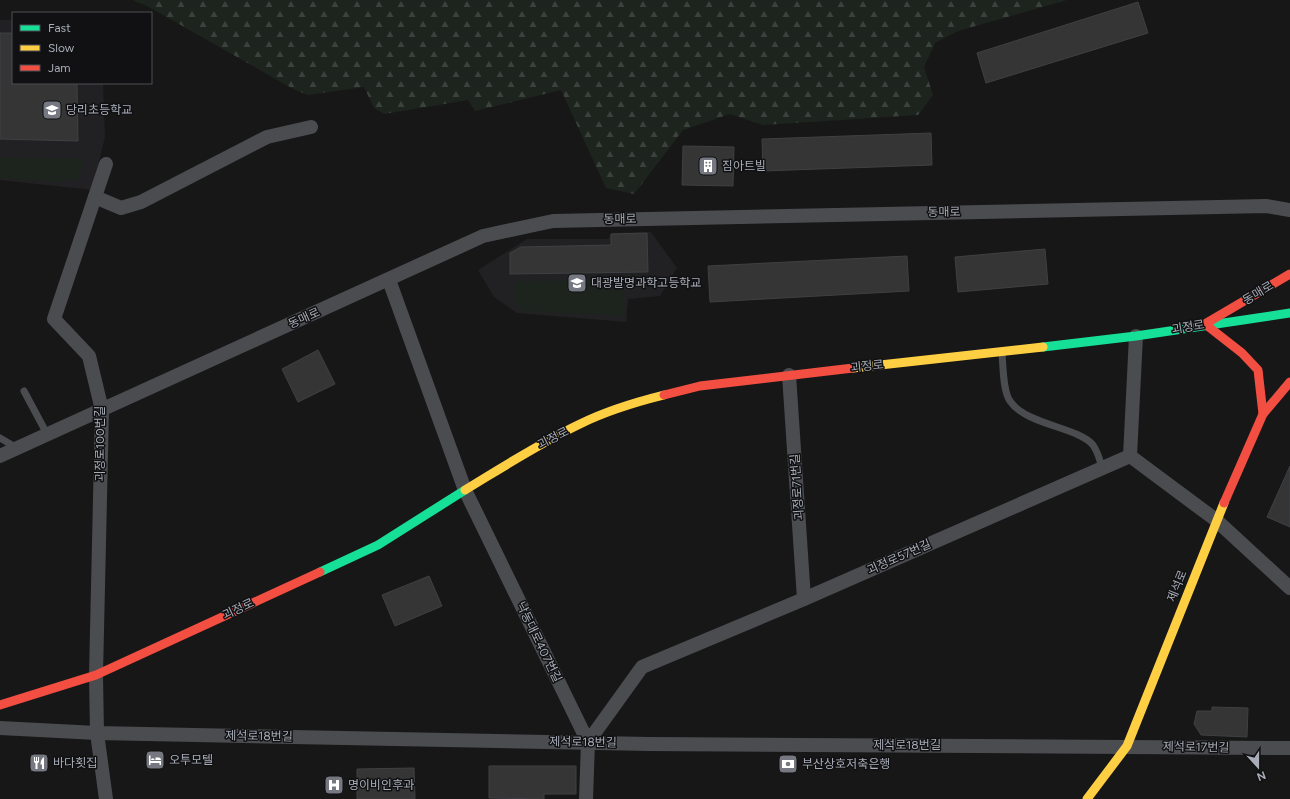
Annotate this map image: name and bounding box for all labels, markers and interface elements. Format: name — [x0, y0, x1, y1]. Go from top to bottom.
legend — [12, 12, 152, 84]
text: Fast — [48, 21, 71, 35]
text: Slow — [48, 41, 75, 55]
text: Jam — [48, 61, 71, 75]
school or university icon: 당리초등학교 — [41, 99, 63, 121]
place label: 당리초등학교 — [66, 103, 132, 117]
building icon: 짐아트빌 — [697, 155, 719, 177]
place label: 짐아트빌 — [722, 159, 766, 173]
street label: 동매로 — [927, 205, 961, 219]
street label: 동매로 — [603, 212, 637, 226]
school or university icon: 대광발명과학고등학교 — [566, 272, 588, 294]
place label: 대광발명과학고등학교 — [591, 276, 701, 290]
street label: 동매로 — [1240, 278, 1276, 308]
street label: 동매로 — [286, 305, 322, 331]
street label: 괴정로 — [1171, 317, 1205, 337]
street label: 괴정로 — [850, 357, 884, 375]
street label: 괴정로100번길 — [93, 406, 107, 482]
street label: 괴정로 — [535, 424, 571, 452]
street label: 괴정로71번길 — [788, 453, 806, 521]
street label: 괴정로57번길 — [865, 537, 933, 577]
street label: 제석로 — [1164, 568, 1190, 604]
street label: 괴정로 — [220, 596, 256, 622]
street label: 낙동대로407번길 — [513, 599, 565, 685]
street label: 제석로18번길 — [225, 728, 293, 744]
street label: 제석로18번길 — [549, 734, 617, 750]
street label: 제석로18번길 — [873, 738, 941, 752]
street label: 제석로17번길 — [1163, 739, 1229, 755]
north arrow — [1238, 747, 1278, 787]
hotel icon: 오투모텔 — [144, 749, 166, 771]
restaurant icon: 바다횟집 — [28, 752, 50, 774]
place label: 오투모텔 — [169, 753, 213, 767]
bank icon: 부산상호저축은행 — [777, 753, 799, 775]
place label: 바다횟집 — [53, 756, 97, 770]
place label: 부산상호저축은행 — [802, 757, 890, 771]
text: N — [1255, 768, 1268, 783]
hospital icon: 명이비인후과 — [323, 774, 345, 796]
place label: 명이비인후과 — [348, 778, 414, 792]

